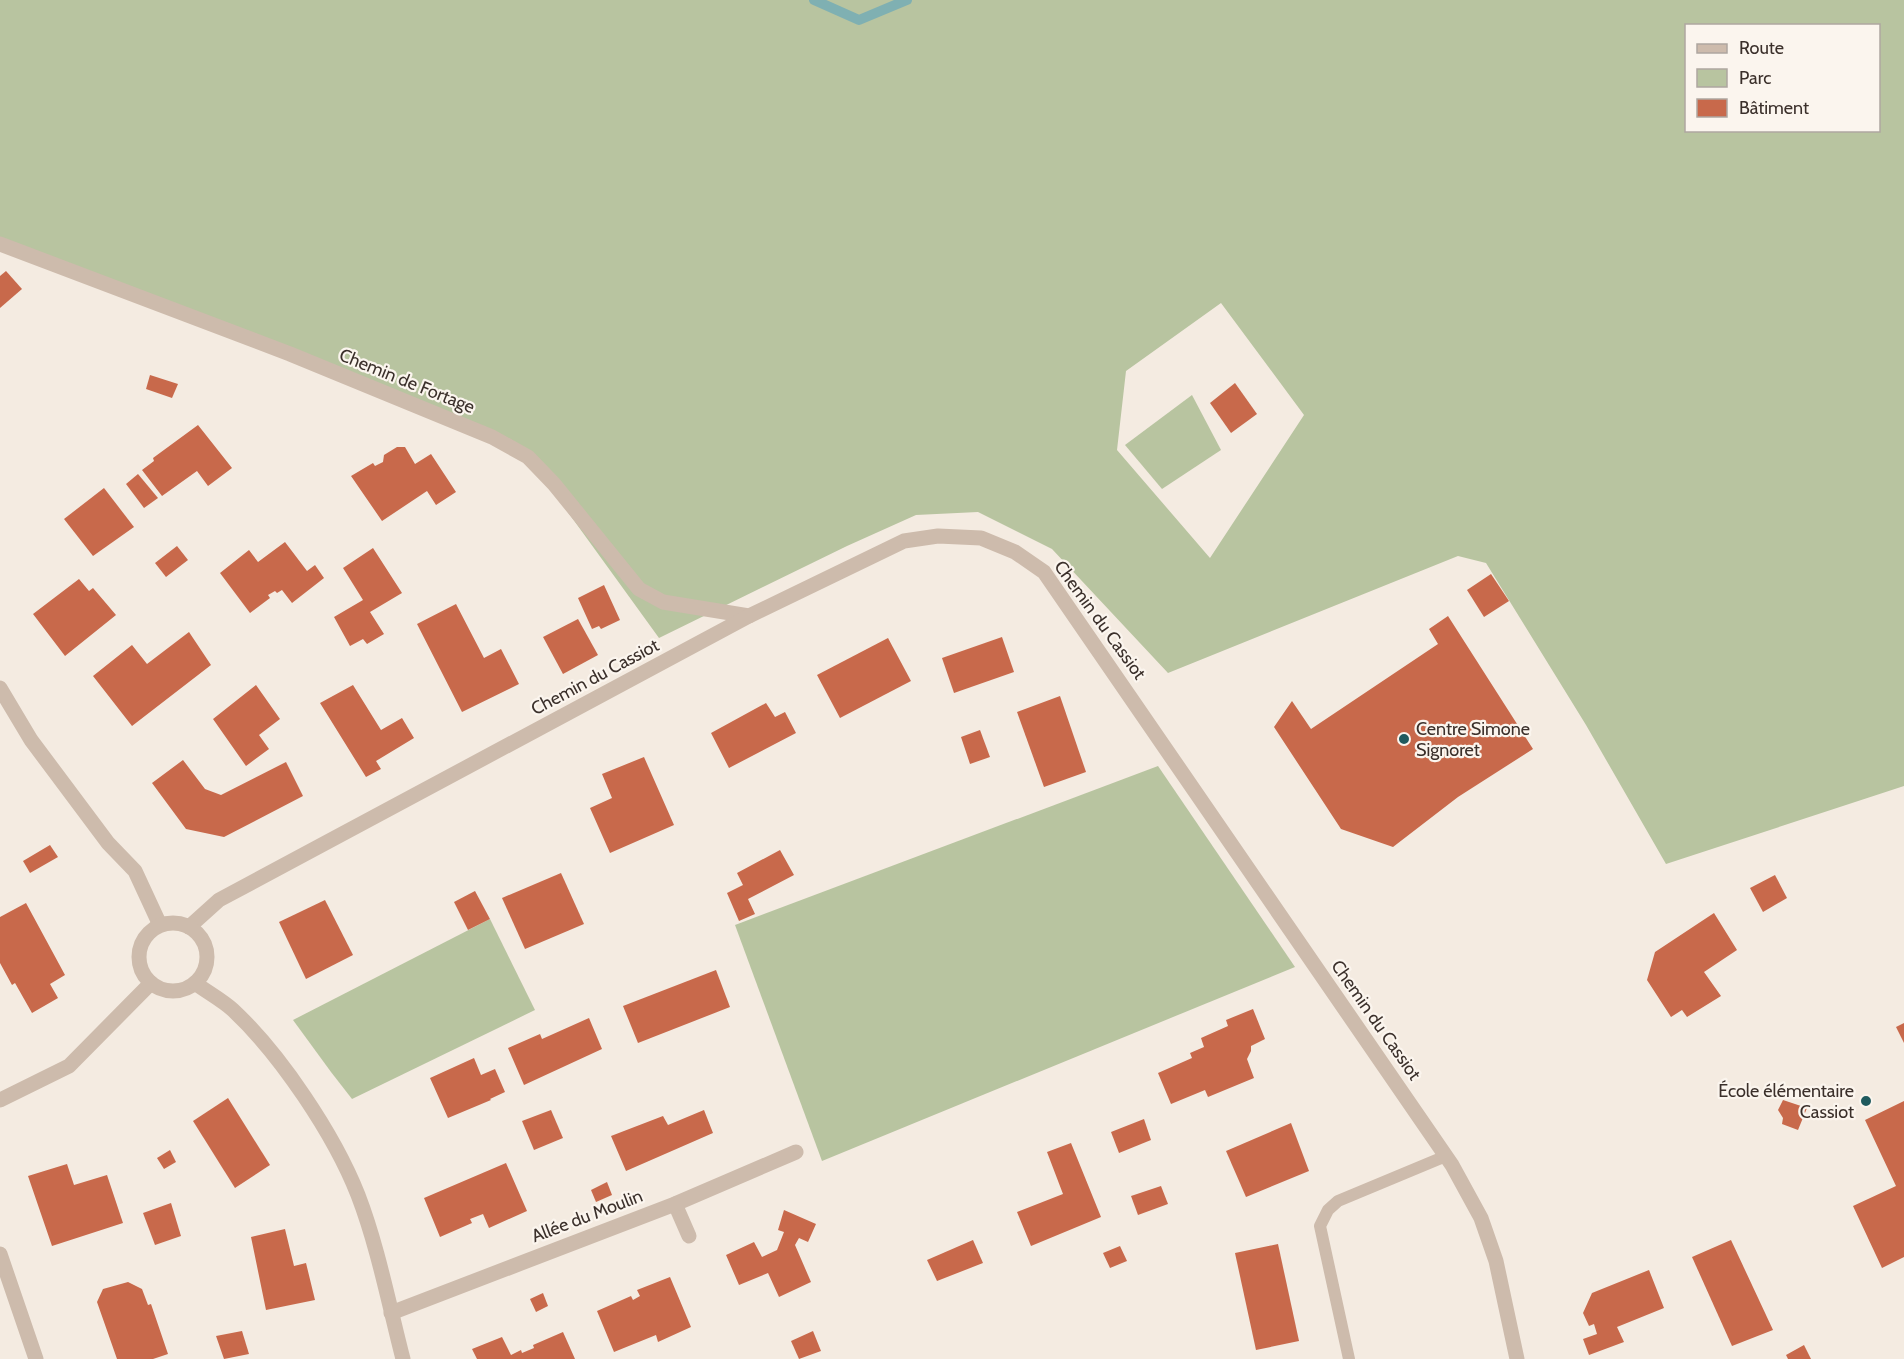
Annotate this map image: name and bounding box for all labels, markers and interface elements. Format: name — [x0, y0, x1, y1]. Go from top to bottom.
legend — [1685, 24, 1880, 132]
text: Route — [1739, 37, 1784, 59]
text: Parc — [1739, 67, 1771, 89]
text: Bâtiment — [1739, 97, 1809, 119]
street label: Chemin de Fortage — [336, 344, 478, 418]
street label: Chemin du Cassiot — [1050, 556, 1150, 684]
street label: Chemin du Cassiot — [527, 634, 663, 720]
place label: Centre Simone Signoret — [1416, 718, 1530, 761]
marker: Centre Simone Signoret — [1397, 732, 1411, 746]
street label: Chemin du Cassiot — [1326, 956, 1426, 1084]
place label: École élémentaire Cassiot — [1718, 1080, 1854, 1123]
marker: École élémentaire Cassiot — [1859, 1094, 1873, 1108]
street label: Allée du Moulin — [528, 1185, 646, 1247]

